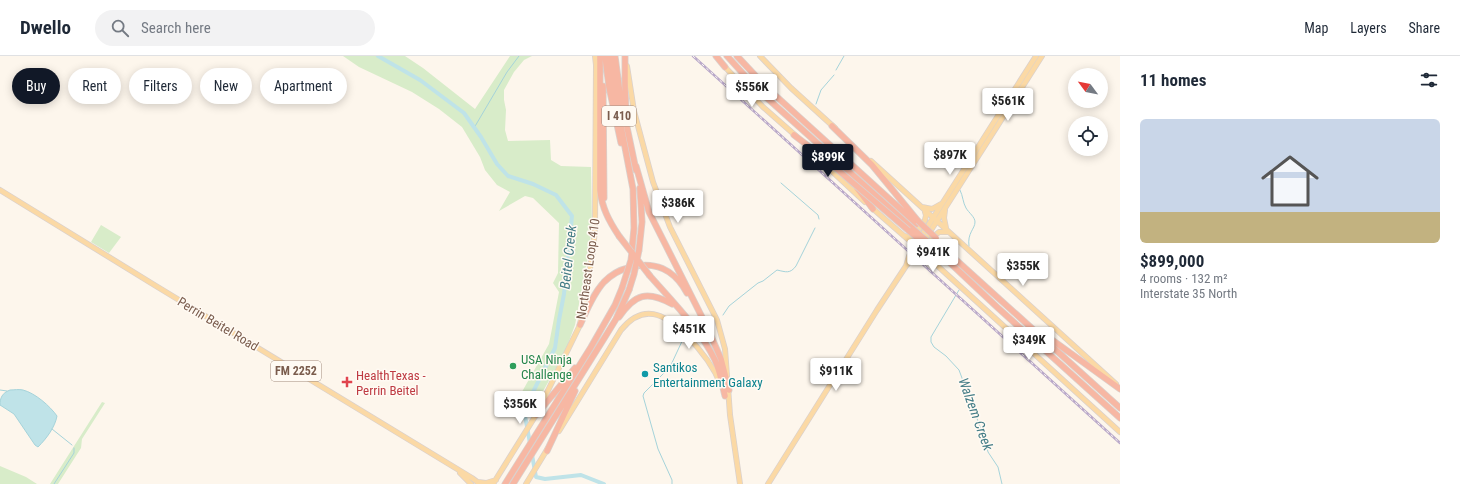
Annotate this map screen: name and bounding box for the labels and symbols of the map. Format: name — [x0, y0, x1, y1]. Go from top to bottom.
north arrow — [1068, 68, 1108, 108]
pin: $556K — [724, 74, 780, 108]
pin: $561K — [980, 88, 1036, 122]
road number: I 410 — [602, 106, 636, 126]
pin: $897K — [922, 142, 978, 176]
pin: $899K — [800, 144, 856, 178]
pin: $386K — [650, 190, 706, 224]
street label: Northeast Loop 410 — [573, 217, 603, 321]
water label: Beitel Creek — [557, 223, 579, 290]
pin: $941K — [905, 239, 961, 273]
pin: $355K — [995, 253, 1051, 287]
street label: Perrin Beitel Road — [175, 294, 261, 354]
pin: $451K — [661, 316, 717, 350]
pin: $349K — [1001, 327, 1057, 361]
place label: USA Ninja Challenge — [521, 352, 572, 382]
pin: $911K — [808, 358, 864, 392]
place label: Santikos Entertainment Galaxy — [653, 360, 763, 390]
road number: FM 2252 — [271, 361, 321, 381]
marker: USA Ninja Challenge — [508, 361, 518, 371]
place label: HealthTexas - Perrin Beitel — [356, 368, 426, 398]
marker: Santikos Entertainment Galaxy — [640, 369, 650, 379]
marker: HealthTexas - Perrin Beitel — [341, 376, 353, 388]
water label: Walzem Creek — [955, 376, 997, 453]
pin: $356K — [492, 391, 548, 425]

